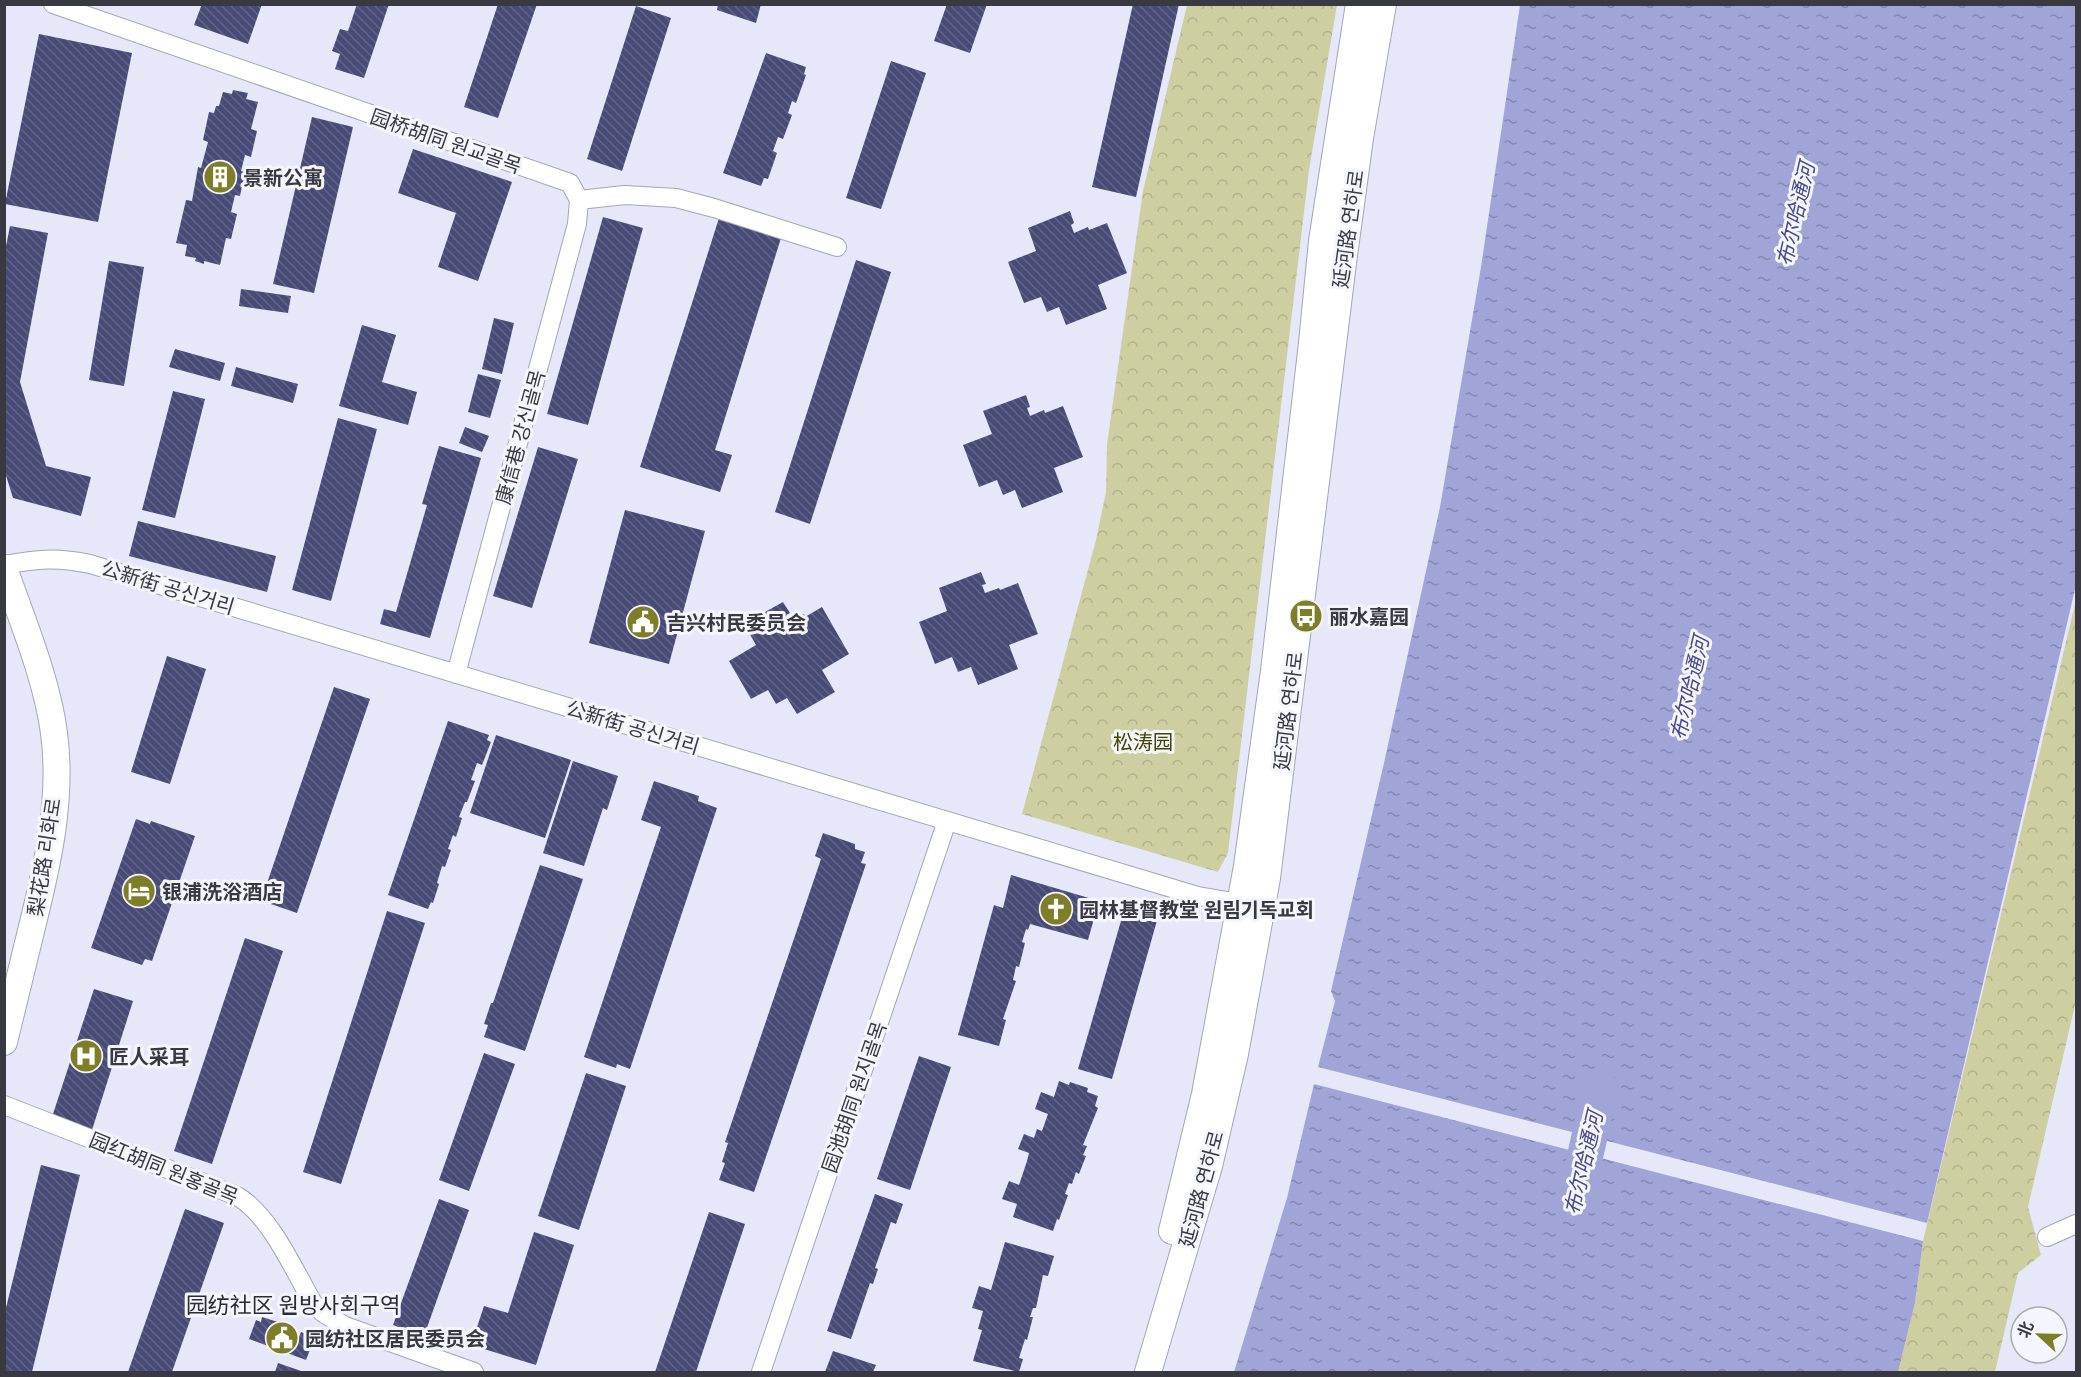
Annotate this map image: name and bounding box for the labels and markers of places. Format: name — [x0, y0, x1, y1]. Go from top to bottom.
building icon: 景新公寓 — [202, 159, 238, 195]
place label: 景新公寓 — [243, 166, 323, 189]
bus stop icon: 丽水嘉园 — [1288, 598, 1324, 634]
public building icon: 吉兴村民委员会 — [625, 604, 661, 640]
place label: 丽水嘉园 — [1329, 605, 1409, 628]
place label: 吉兴村民委员会 — [666, 611, 806, 634]
hotel icon: 银浦洗浴酒店 — [121, 873, 157, 909]
place label: 银浦洗浴酒店 — [162, 880, 282, 903]
church icon: 园林基督教堂 원림기독교회 — [1038, 891, 1074, 927]
place label: 园林基督教堂 원림기독교회 — [1079, 898, 1314, 921]
hospital icon: 匠人采耳 — [68, 1038, 104, 1074]
place label: 匠人采耳 — [109, 1045, 189, 1068]
public building icon: 园纺社区居民委员会 — [264, 1320, 300, 1356]
place label: 园纺社区居民委员会 — [305, 1327, 485, 1350]

